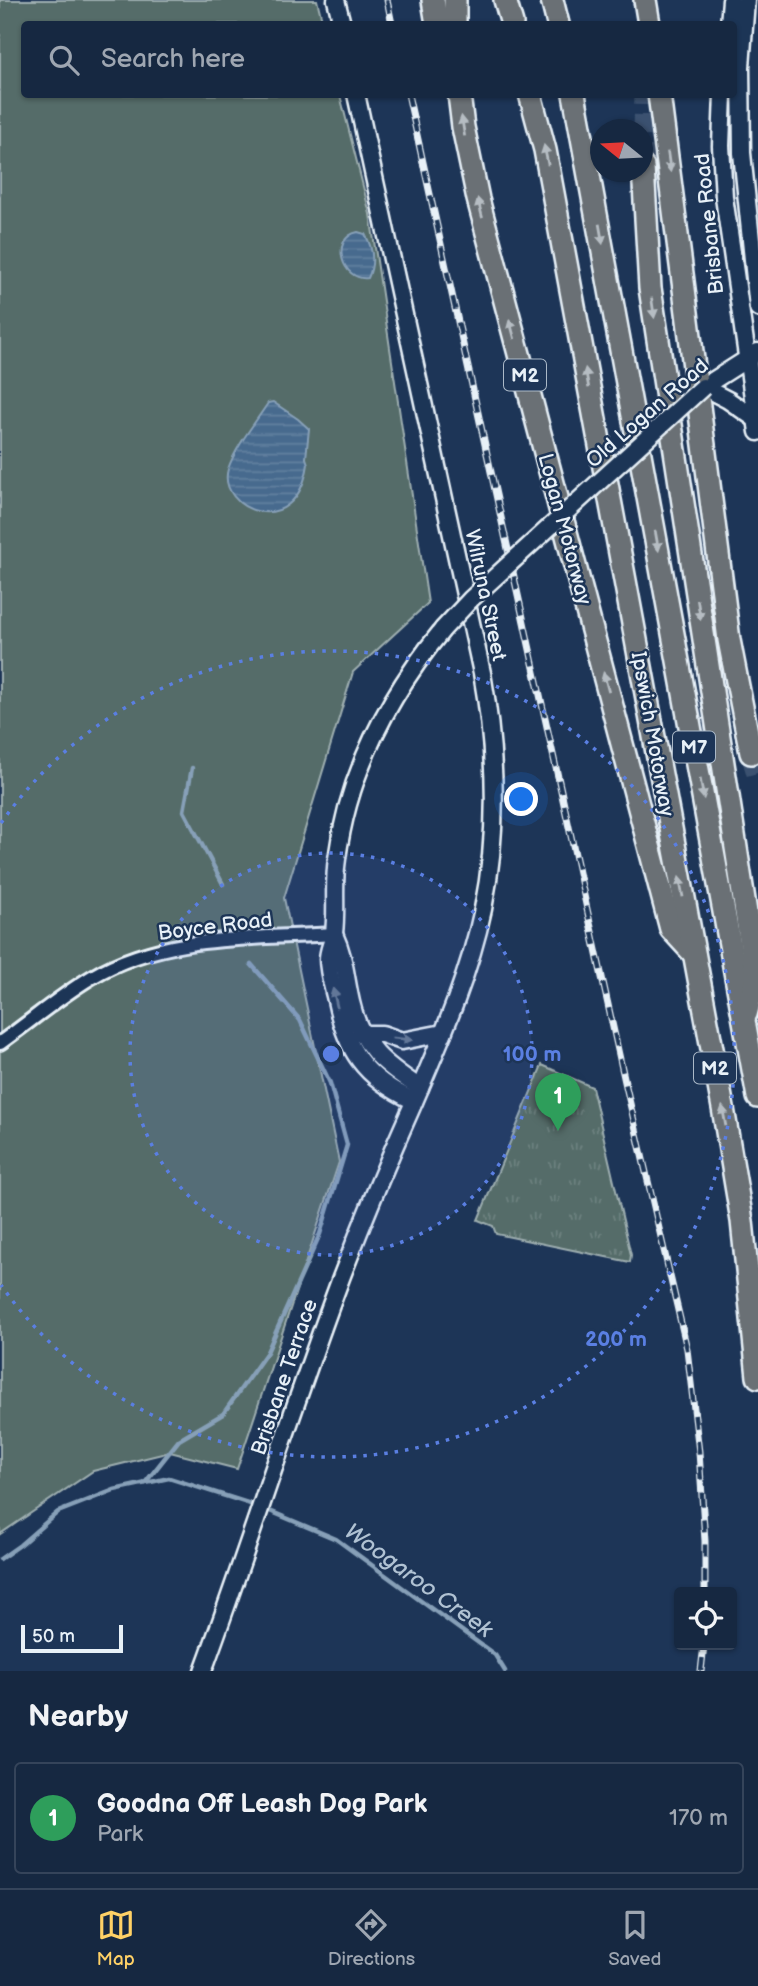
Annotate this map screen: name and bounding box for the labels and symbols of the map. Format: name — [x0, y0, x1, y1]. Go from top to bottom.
one-way arrow — [458, 115, 469, 137]
north arrow — [590, 119, 653, 182]
one-way arrow — [540, 144, 551, 166]
one-way arrow — [663, 151, 674, 173]
street label: Brisbane Road — [690, 152, 729, 296]
one-way arrow — [474, 197, 485, 219]
one-way arrow — [596, 223, 607, 245]
one-way arrow — [648, 298, 659, 320]
one-way arrow — [506, 318, 517, 340]
street label: Old Logan Road — [581, 353, 714, 473]
road number: M2 — [504, 360, 546, 390]
one-way arrow — [581, 367, 592, 389]
street label: Logan Motorway — [532, 451, 597, 608]
street label: Wilruna Street — [459, 527, 512, 664]
one-way arrow — [651, 530, 662, 552]
one-way arrow — [694, 599, 705, 621]
street label: Ipswich Motorway — [626, 650, 679, 819]
one-way arrow — [600, 671, 611, 693]
road number: M7 — [673, 732, 715, 762]
one-way arrow — [697, 778, 708, 800]
your location — [504, 782, 538, 816]
one-way arrow — [675, 875, 686, 897]
street label: Boyce Road — [156, 907, 274, 946]
one-way arrow — [329, 987, 340, 1009]
one-way arrow — [391, 1034, 413, 1045]
centre of rings — [319, 1042, 343, 1066]
text: 100 m — [503, 1042, 561, 1067]
road number: M2 — [694, 1052, 736, 1084]
pin: 1 — [535, 1073, 581, 1131]
one-way arrow — [718, 1105, 729, 1127]
street label: Brisbane Terrace — [246, 1296, 323, 1459]
text: 200 m — [585, 1327, 647, 1352]
water label: Woogaroo Creek — [339, 1518, 499, 1644]
scale bar — [21, 1622, 122, 1654]

